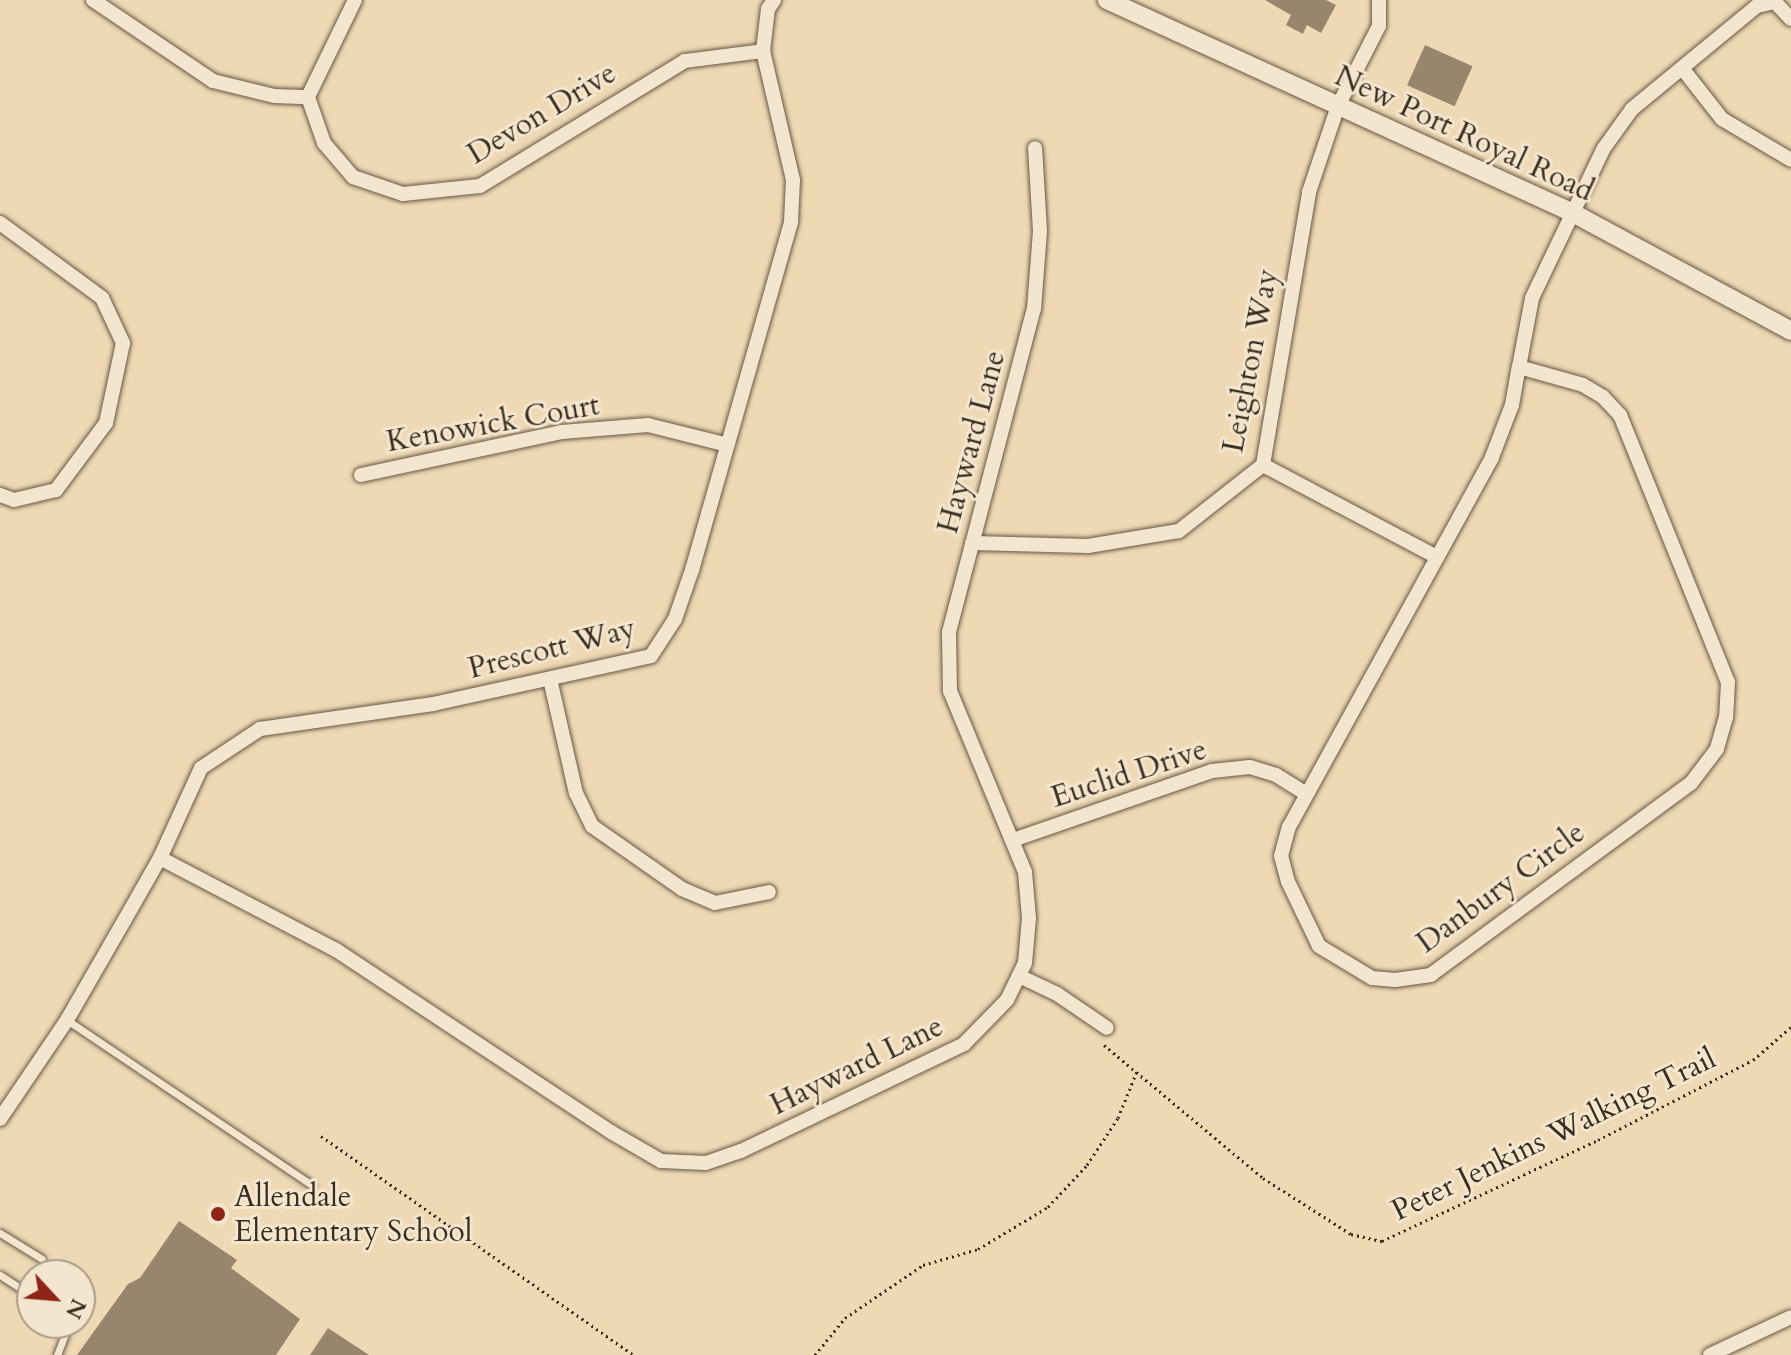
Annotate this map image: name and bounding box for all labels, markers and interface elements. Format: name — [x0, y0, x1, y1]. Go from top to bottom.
street label: Devon Drive — [461, 56, 623, 172]
street label: New Port Royal Road — [1329, 58, 1599, 210]
street label: Leighton Way — [1216, 266, 1286, 456]
street label: Hayward Lane — [930, 347, 1014, 537]
street label: Kenowick Court — [384, 388, 602, 460]
street label: Prescott Way — [465, 611, 639, 687]
street label: Euclid Drive — [1047, 732, 1211, 816]
street label: Danbury Circle — [1410, 815, 1592, 961]
street label: Hayward Lane — [765, 1009, 949, 1123]
street label: Peter Jenkins Walking Trail — [1386, 1041, 1722, 1229]
place label: Allendale Elementary School — [234, 1179, 472, 1250]
marker: Allendale Elementary School — [209, 1205, 227, 1223]
north arrow — [16, 1259, 96, 1339]
text: N — [58, 1293, 93, 1324]

